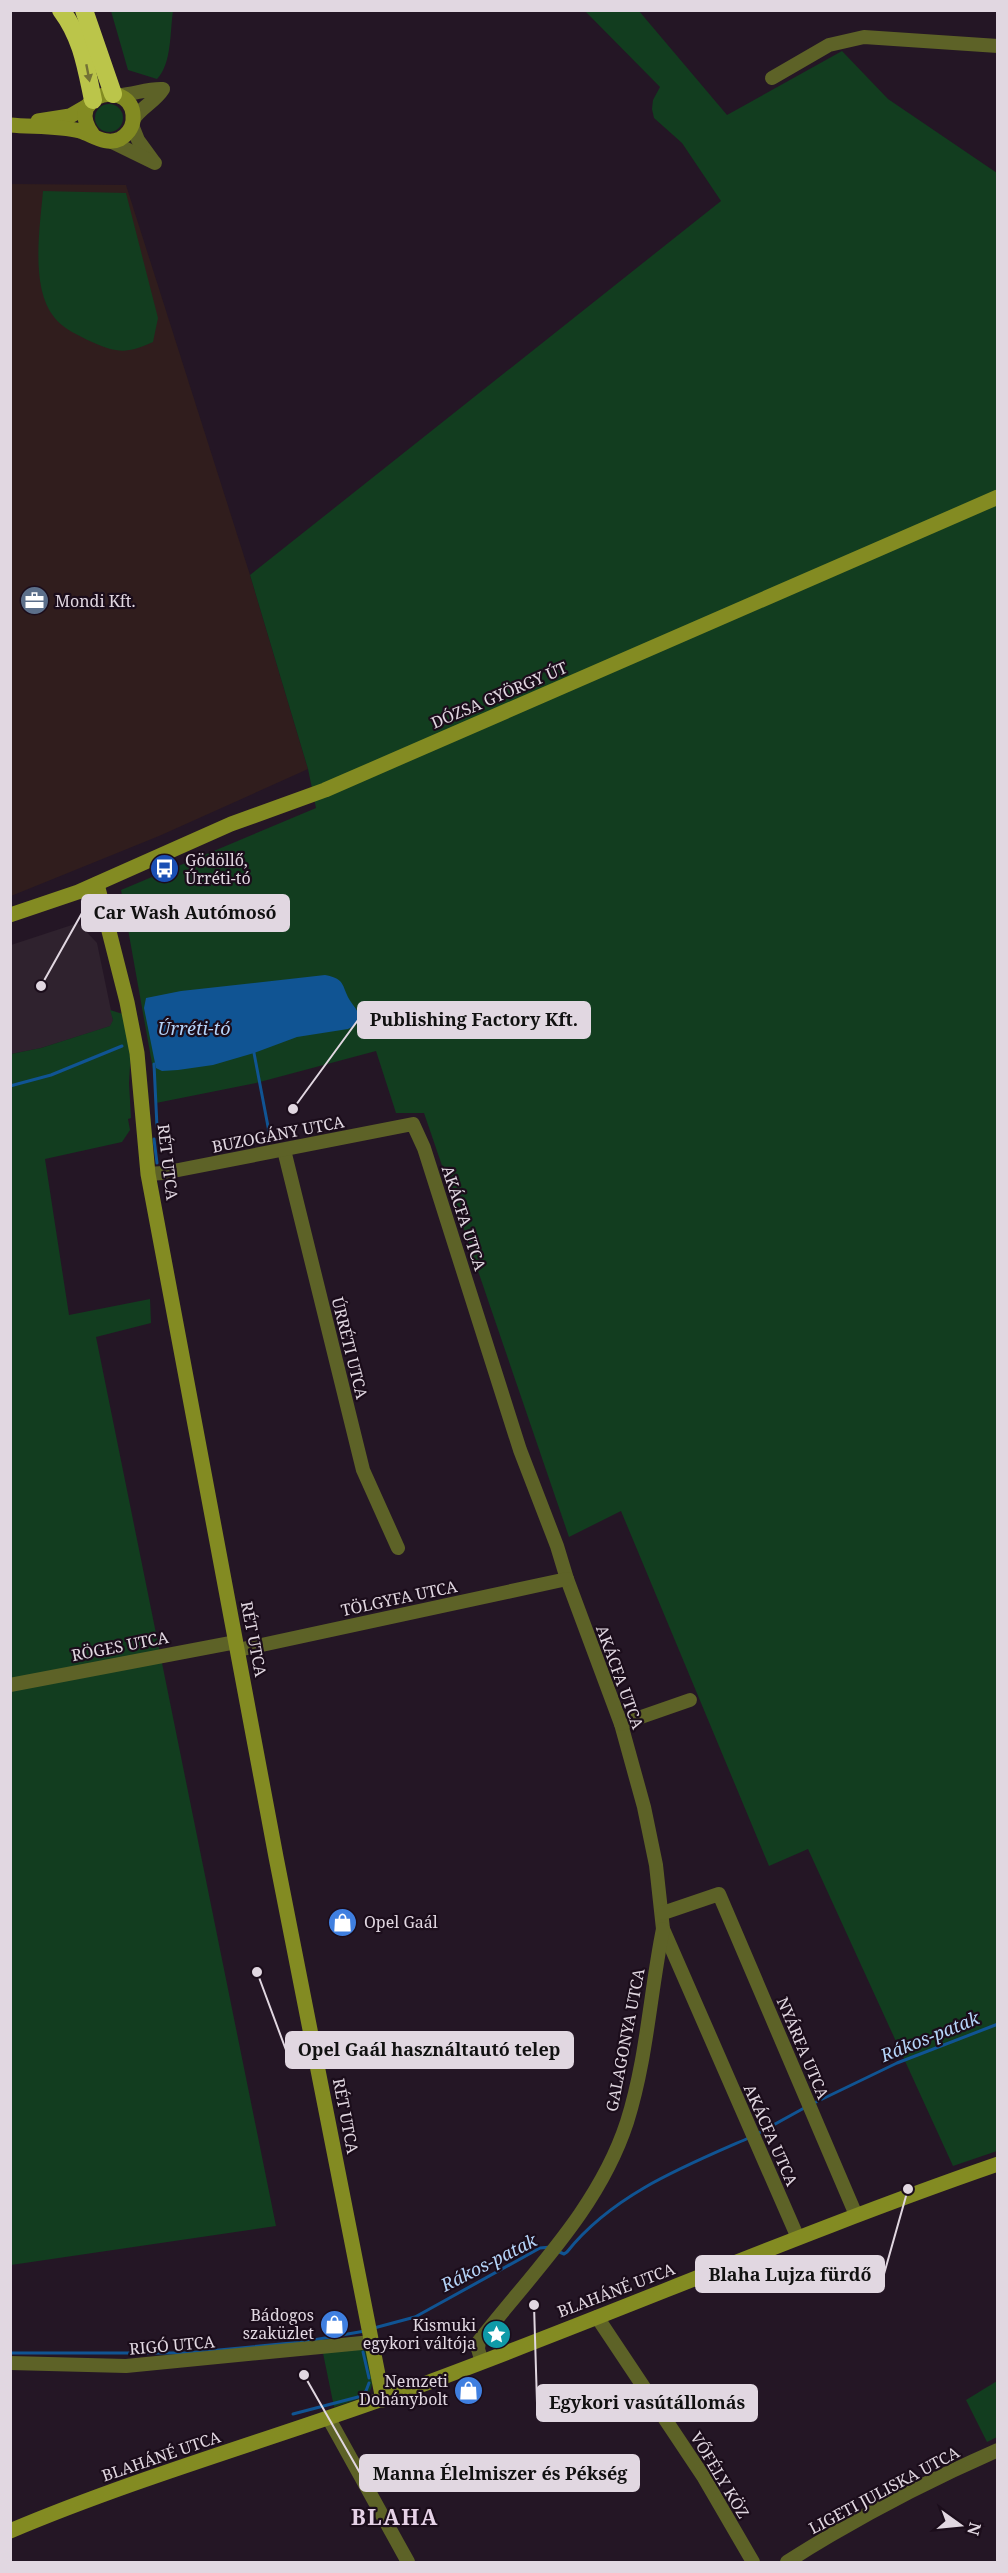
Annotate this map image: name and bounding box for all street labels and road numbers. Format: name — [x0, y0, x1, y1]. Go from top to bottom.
street label: DÓZSA GYÖRGY ÚT — [427, 656, 571, 734]
street label: BUZOGÁNY UTCA — [210, 1110, 347, 1158]
street label: RÉT UTCA — [152, 1123, 184, 1202]
street label: AKÁCFA UTCA — [437, 1163, 492, 1274]
street label: ÚRRÉTI UTCA — [327, 1295, 373, 1402]
street label: TÖLGYFA UTCA — [339, 1575, 460, 1621]
street label: RÉT UTCA — [236, 1599, 272, 1679]
street label: AKÁCFA UTCA — [591, 1622, 649, 1733]
street label: RÖGES UTCA — [70, 1626, 171, 1666]
street label: GALAGONYA UTCA — [600, 1966, 650, 2114]
street label: NYÁRFA UTCA — [772, 1994, 835, 2103]
street label: RÉT UTCA — [328, 2076, 364, 2156]
street label: AKÁCFA UTCA — [739, 2081, 804, 2190]
street label: BLAHÁNÉ UTCA — [554, 2257, 679, 2323]
street label: RIGÓ UTCA — [128, 2330, 216, 2360]
street label: BLAHÁNÉ UTCA — [99, 2425, 224, 2487]
street label: VŐFÉLY KÖZ — [686, 2428, 754, 2522]
street label: LIGETI JULISKA UTCA — [805, 2441, 964, 2539]

